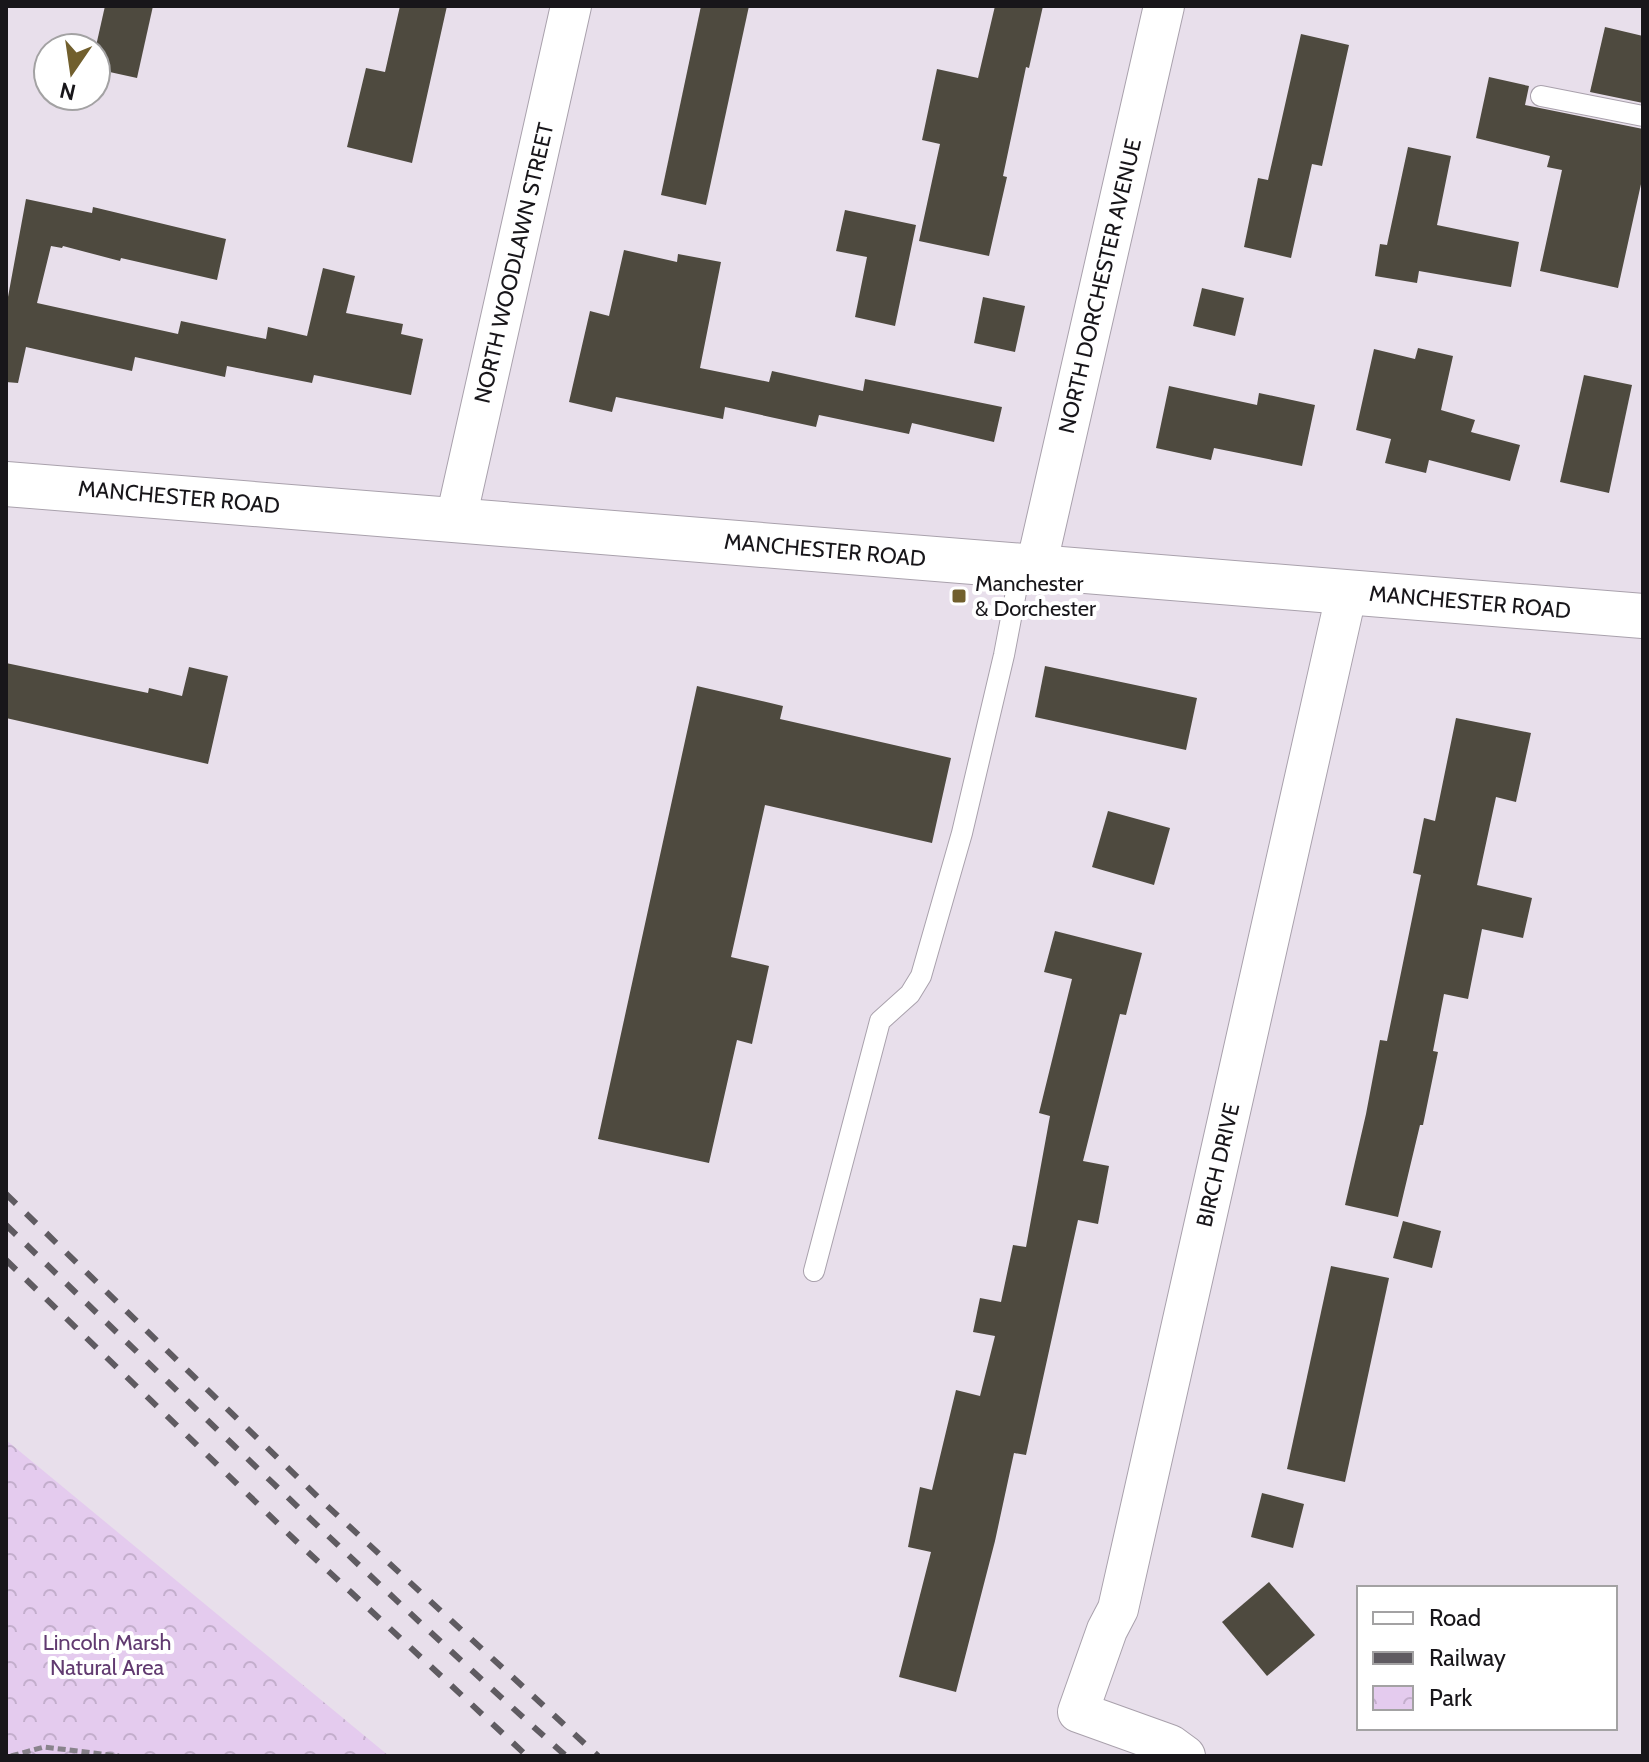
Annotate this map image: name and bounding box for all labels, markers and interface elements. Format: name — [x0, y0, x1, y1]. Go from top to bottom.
north arrow — [32, 32, 112, 112]
text: N — [57, 76, 78, 106]
street label: NORTH WOODLAWN STREET — [469, 120, 560, 406]
street label: NORTH DORCHESTER AVENUE — [1053, 136, 1147, 436]
street label: MANCHESTER ROAD — [77, 475, 281, 519]
street label: MANCHESTER ROAD — [723, 528, 927, 572]
place label: Manchester & Dorchester — [975, 570, 1096, 622]
street label: MANCHESTER ROAD — [1368, 580, 1572, 624]
marker: Manchester & Dorchester — [950, 587, 968, 605]
street label: BIRCH DRIVE — [1191, 1100, 1245, 1230]
legend — [1357, 1586, 1617, 1730]
text: Road — [1429, 1603, 1481, 1632]
park label: Lincoln Marsh Natural Area — [43, 1629, 171, 1681]
text: Railway — [1429, 1643, 1506, 1672]
text: Park — [1429, 1683, 1472, 1712]

